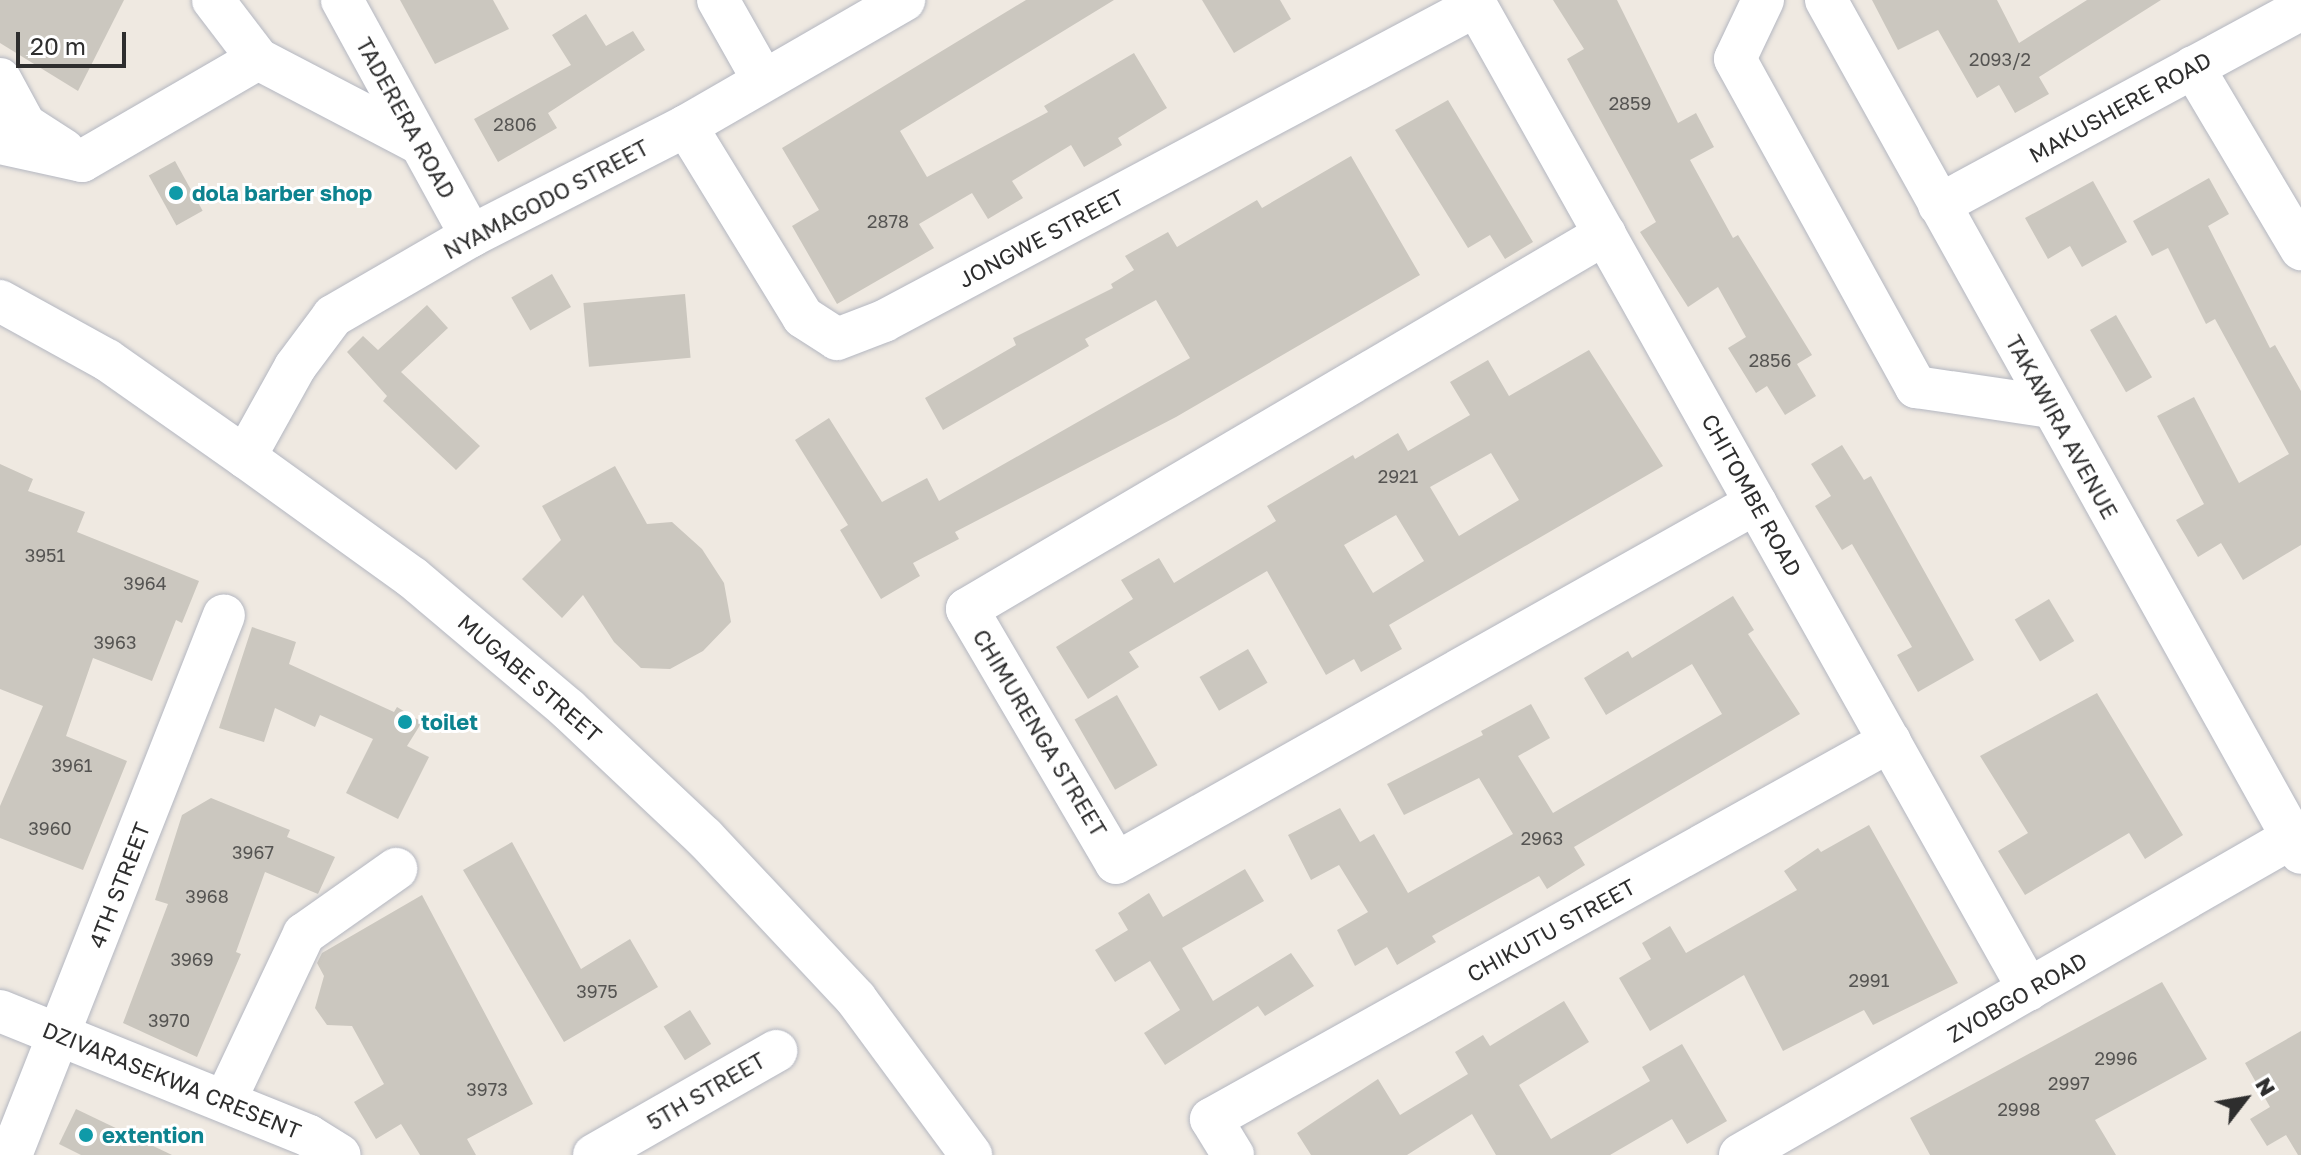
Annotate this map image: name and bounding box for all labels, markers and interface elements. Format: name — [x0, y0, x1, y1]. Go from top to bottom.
scale bar — [20, 16, 130, 66]
text: 20 m — [30, 31, 86, 60]
street label: TADERERA ROAD — [351, 33, 461, 203]
street label: MAKUSHERE ROAD — [2024, 46, 2216, 168]
house number: 2093/2 — [1969, 48, 2031, 70]
house number: 2859 — [1609, 92, 1651, 114]
house number: 2806 — [493, 113, 537, 135]
street label: NYAMAGODO STREET — [439, 134, 653, 264]
place label: dola barber shop — [192, 180, 372, 206]
street label: JONGWE STREET — [954, 183, 1128, 293]
marker: dola barber shop — [167, 184, 185, 202]
house number: 2878 — [867, 210, 909, 232]
street label: TAKAWIRA AVENUE — [2001, 331, 2123, 523]
house number: 2856 — [1749, 349, 1791, 371]
street label: CHITOMBE ROAD — [1696, 409, 1808, 581]
house number: 2921 — [1378, 465, 1418, 487]
house number: 3951 — [25, 544, 65, 566]
house number: 3964 — [123, 572, 167, 594]
street label: MUGABE STREET — [453, 608, 607, 748]
street label: CHIMURENGA STREET — [968, 625, 1112, 841]
house number: 3963 — [94, 631, 136, 653]
place label: toilet — [421, 709, 478, 735]
marker: toilet — [396, 713, 414, 731]
house number: 3961 — [51, 754, 93, 776]
house number: 3960 — [28, 817, 72, 839]
street label: 4TH STREET — [83, 818, 155, 952]
house number: 2963 — [1521, 827, 1563, 849]
house number: 3967 — [232, 841, 274, 863]
street label: CHIKUTU STREET — [1462, 873, 1640, 987]
house number: 3968 — [185, 885, 229, 907]
street label: ZVOBGO ROAD — [1943, 946, 2091, 1048]
house number: 3969 — [170, 948, 214, 970]
house number: 2991 — [1849, 969, 1889, 991]
house number: 3975 — [576, 980, 618, 1002]
house number: 3970 — [148, 1009, 190, 1031]
street label: DZIVARASEKWA CRESENT — [39, 1016, 305, 1144]
street label: 5TH STREET — [642, 1047, 770, 1135]
house number: 2996 — [2094, 1047, 2138, 1069]
north arrow — [2205, 1059, 2285, 1139]
house number: 2997 — [2048, 1072, 2090, 1094]
text: N — [2250, 1072, 2282, 1101]
house number: 3973 — [466, 1078, 508, 1100]
house number: 2998 — [1997, 1098, 2041, 1120]
place label: extention — [102, 1122, 204, 1148]
marker: extention — [77, 1126, 95, 1144]

